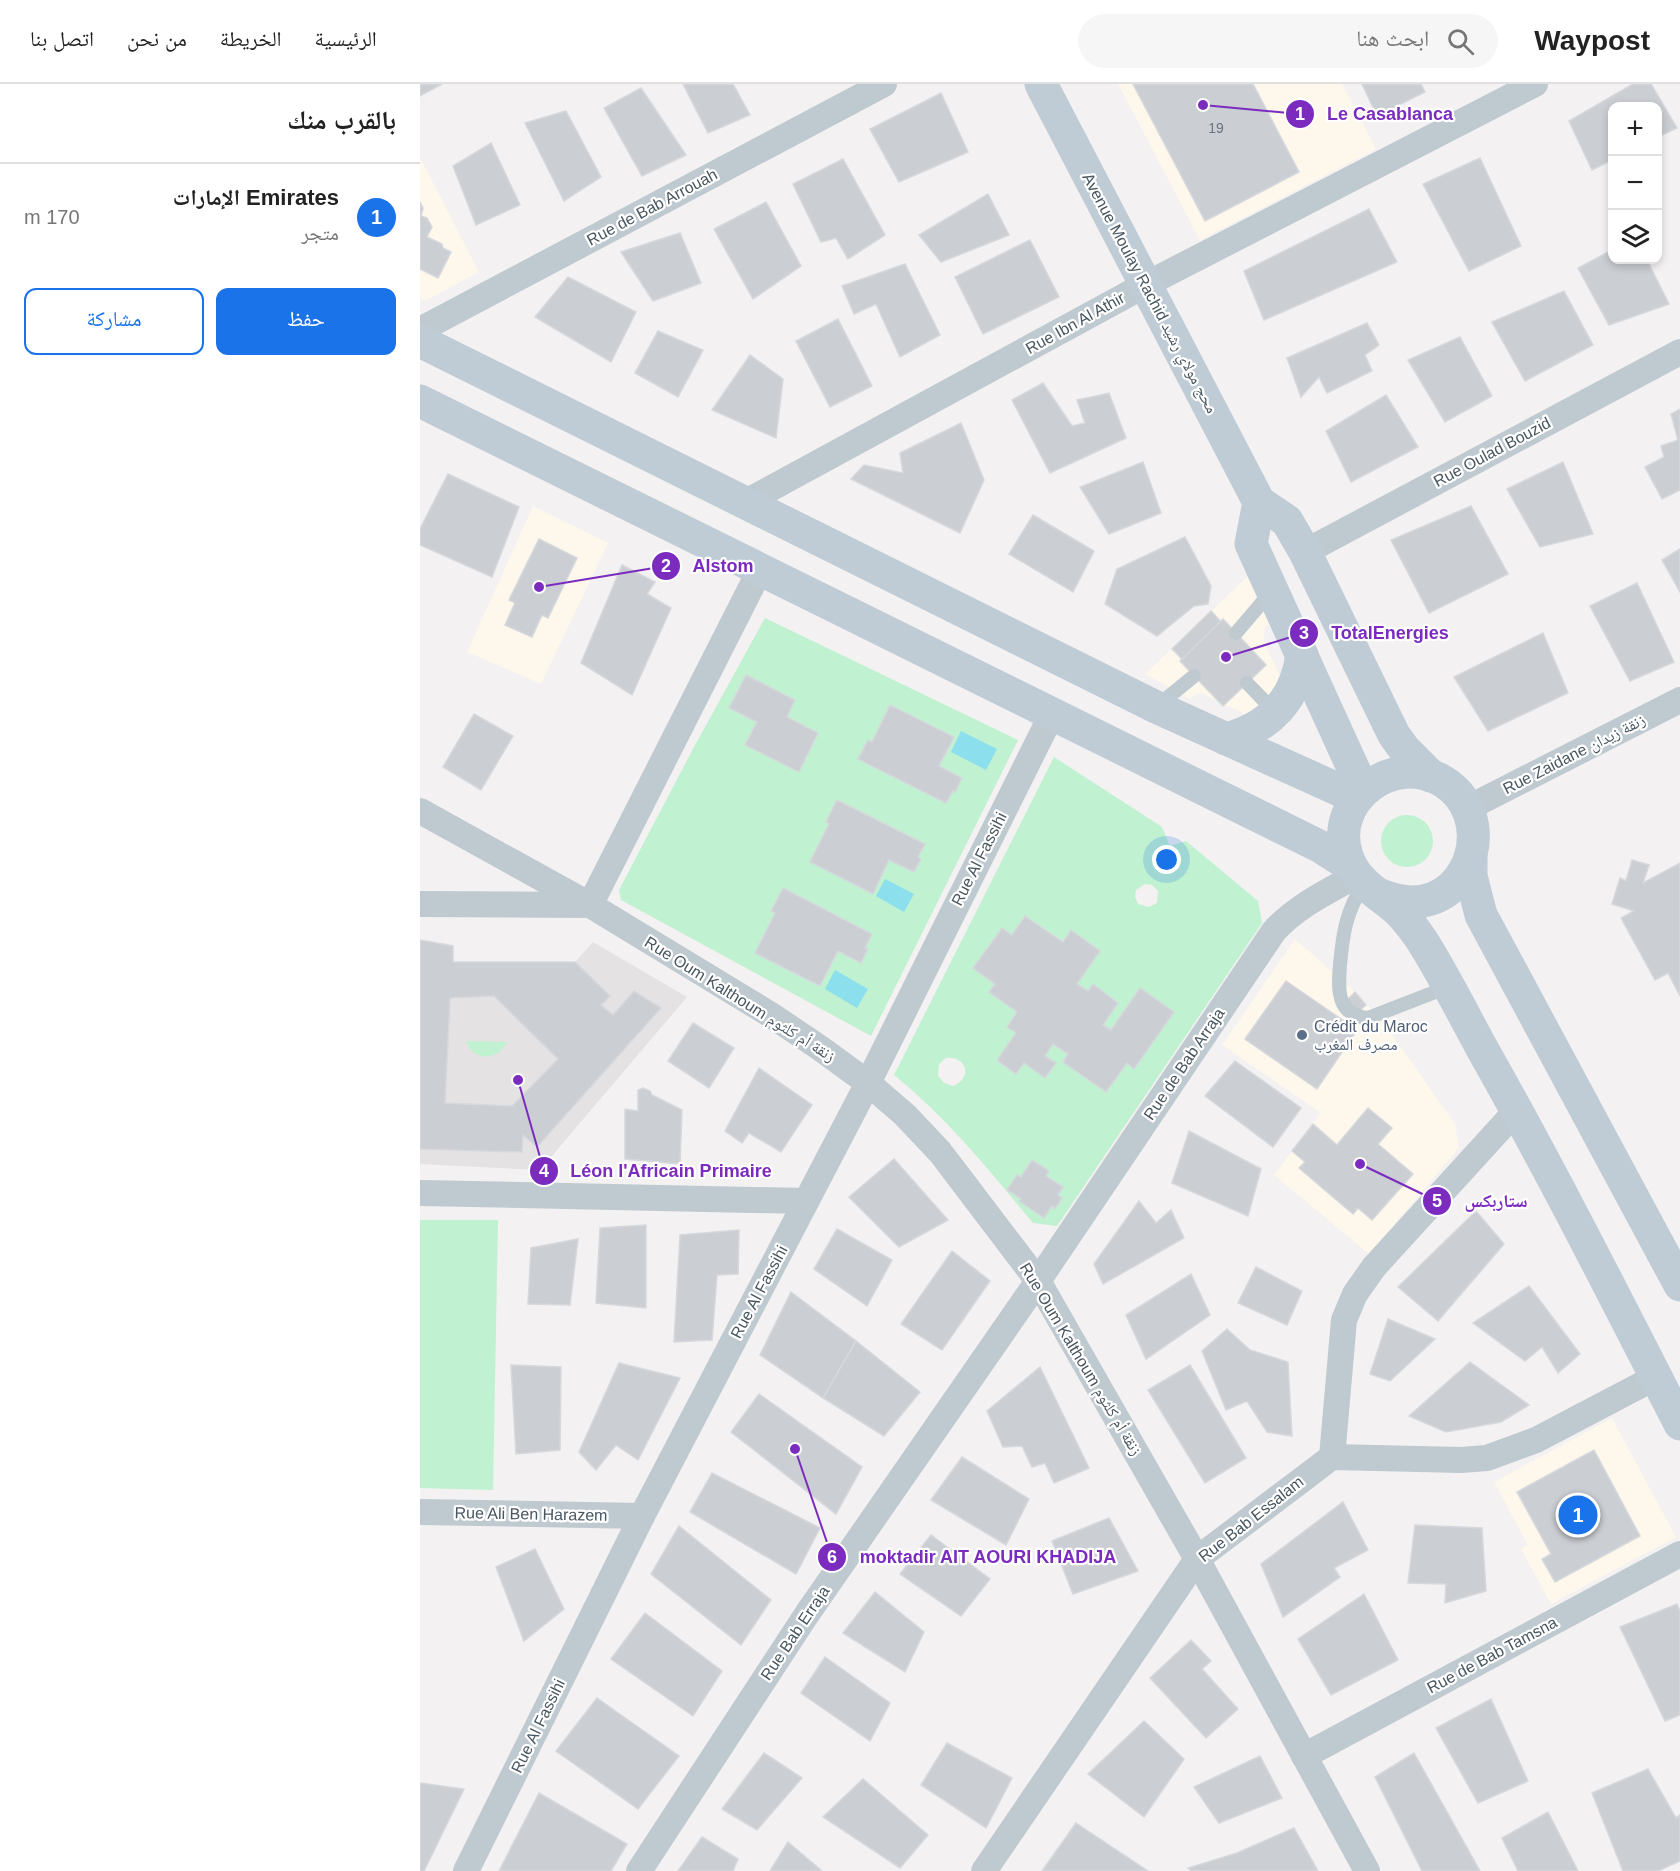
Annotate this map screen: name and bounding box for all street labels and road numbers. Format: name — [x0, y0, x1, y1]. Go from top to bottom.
street label: Rue de Bab Arrouah — [584, 165, 720, 249]
street label: Avenue Moulay Rachid محج مولاي رشيد — [1076, 170, 1221, 418]
street label: Rue Ibn Al Athir — [1023, 289, 1128, 357]
street label: Rue Oulad Bouzid — [1431, 414, 1553, 490]
street label: Rue Zaidane زنقة زيدان — [1500, 711, 1649, 799]
street label: Rue Al Fassihi — [948, 810, 1010, 908]
street label: Rue Oum Kalthoum زنقة أم كلثوم — [641, 933, 839, 1066]
street label: Rue de Bab Arraja — [1140, 1005, 1228, 1123]
street label: Rue Al Fassihi — [727, 1243, 791, 1341]
street label: Rue Oum Kalthoum زنقة أم كلثوم — [1015, 1259, 1146, 1459]
street label: Rue Bab Essalam — [1195, 1473, 1307, 1565]
street label: Rue Ali Ben Harazem — [454, 1504, 608, 1524]
street label: Rue Bab Erraja — [757, 1583, 833, 1683]
street label: Rue de Bab Tamsna — [1424, 1613, 1560, 1696]
street label: Rue Al Fassihi — [508, 1676, 568, 1776]

